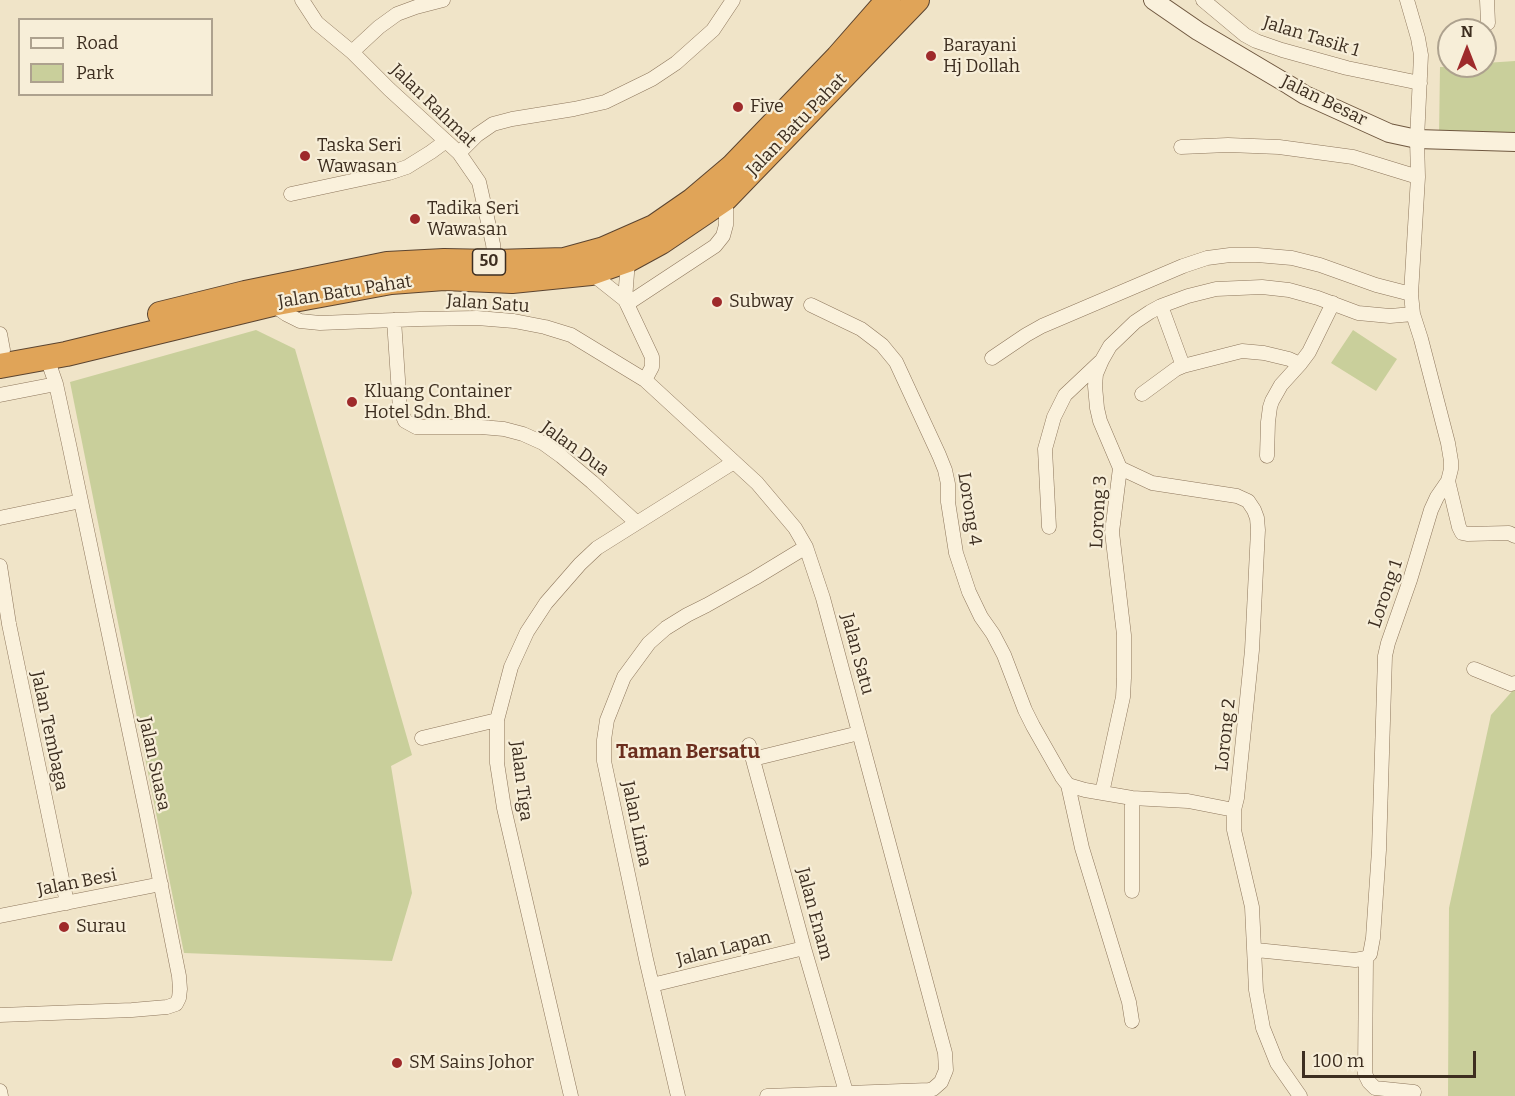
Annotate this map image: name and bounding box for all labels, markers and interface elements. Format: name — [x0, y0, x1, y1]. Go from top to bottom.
street label: Jalan Tasik 1 — [1260, 12, 1362, 62]
legend — [18, 18, 213, 96]
north arrow — [1437, 18, 1497, 78]
text: N — [1461, 22, 1473, 41]
text: Road — [76, 32, 118, 54]
place label: Barayani Hj Dollah — [943, 35, 1020, 78]
marker: Barayani Hj Dollah — [924, 49, 938, 63]
street label: Jalan Rahmat — [385, 60, 481, 152]
text: Park — [76, 62, 114, 84]
street label: Jalan Batu Pahat — [742, 69, 852, 181]
street label: Jalan Besar — [1278, 71, 1370, 131]
place label: Five — [750, 96, 784, 118]
marker: Five — [731, 100, 745, 114]
place label: Taska Seri Wawasan — [317, 135, 402, 178]
marker: Taska Seri Wawasan — [298, 149, 312, 163]
place label: Tadika Seri Wawasan — [427, 198, 519, 240]
marker: Tadika Seri Wawasan — [408, 212, 422, 226]
road number: 50 — [472, 249, 506, 275]
street label: Jalan Batu Pahat — [277, 271, 413, 313]
street label: Jalan Satu — [446, 290, 530, 318]
place label: Subway — [729, 291, 794, 313]
marker: Subway — [710, 295, 724, 309]
place label: Kluang Container Hotel Sdn. Bhd. — [364, 381, 512, 424]
marker: Kluang Container Hotel Sdn. Bhd. — [345, 395, 359, 409]
street label: Jalan Dua — [537, 417, 613, 481]
street label: Lorong 4 — [953, 471, 985, 547]
street label: Lorong 3 — [1086, 475, 1112, 549]
street label: Lorong 1 — [1364, 557, 1408, 631]
street label: Jalan Satu — [836, 611, 878, 697]
street label: Jalan Tembaga — [26, 669, 72, 793]
street label: Lorong 2 — [1211, 698, 1241, 772]
street label: Jalan Suasa — [134, 715, 174, 813]
street label: Jalan Tiga — [505, 740, 537, 822]
district label: Taman Bersatu — [616, 740, 760, 764]
street label: Jalan Lima — [616, 779, 656, 869]
street label: Jalan Besi — [35, 865, 119, 901]
street label: Jalan Enam — [791, 866, 837, 962]
place label: Surau — [76, 916, 126, 938]
marker: Surau — [57, 920, 71, 934]
street label: Jalan Lapan — [674, 927, 774, 971]
scale bar — [1305, 1039, 1479, 1077]
text: 100 m — [1313, 1050, 1364, 1072]
place label: SM Sains Johor — [409, 1052, 534, 1074]
marker: SM Sains Johor — [390, 1056, 404, 1070]

